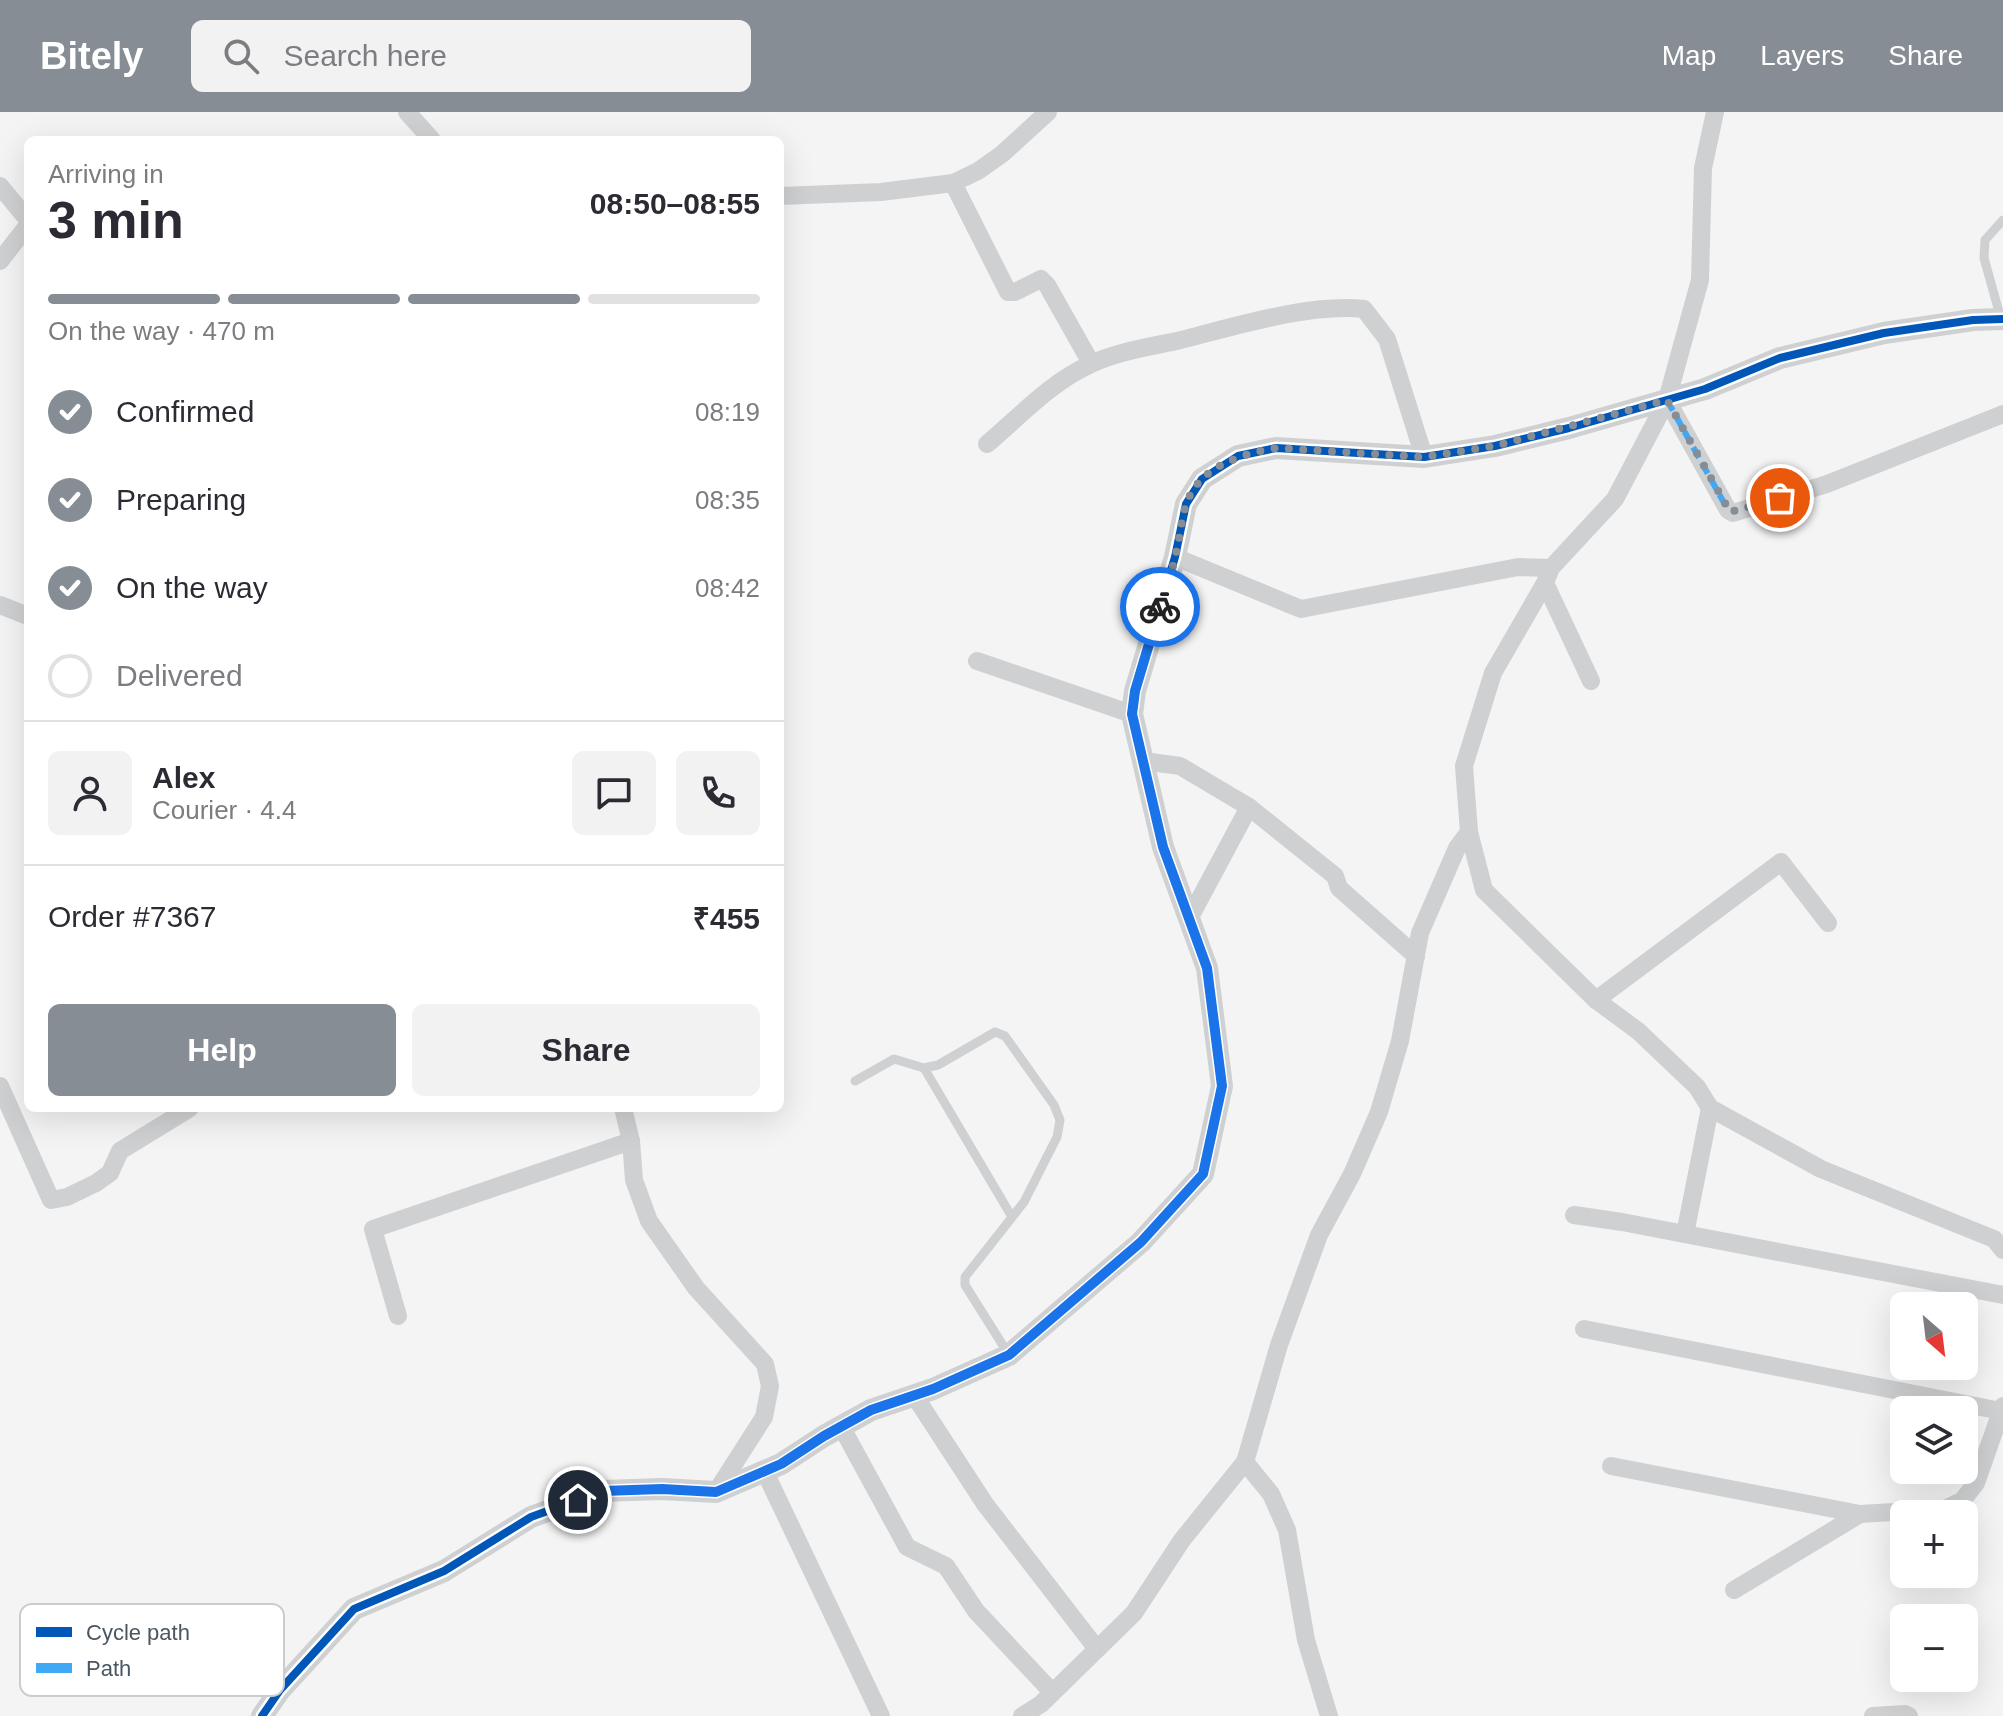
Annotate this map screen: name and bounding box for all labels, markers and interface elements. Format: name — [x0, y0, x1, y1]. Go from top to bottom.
search box — [191, 20, 751, 92]
icon: search — [219, 34, 263, 78]
text: Bitely — [40, 35, 143, 77]
text: Search here — [283, 39, 447, 72]
text: Map — [1662, 40, 1716, 71]
text: Layers — [1760, 40, 1844, 71]
text: Share — [1888, 40, 1963, 71]
text: Arriving in — [48, 159, 164, 189]
text: 08:50–08:55 — [590, 187, 760, 220]
text: 3 min — [48, 191, 184, 249]
text: On the way · 470 m — [48, 316, 275, 346]
icon: check — [48, 390, 92, 434]
text: Confirmed — [116, 395, 254, 428]
text: 08:19 — [695, 397, 760, 427]
pin — [1746, 464, 1814, 532]
icon: bag — [1758, 476, 1802, 520]
icon: check — [48, 478, 92, 522]
text: Preparing — [116, 483, 246, 516]
text: 08:35 — [695, 485, 760, 515]
icon: check — [48, 566, 92, 610]
courier — [1120, 567, 1200, 647]
text: On the way — [116, 571, 268, 604]
text: 08:42 — [695, 573, 760, 603]
icon: bike — [1138, 585, 1182, 629]
text: Delivered — [116, 659, 243, 692]
button: person — [48, 751, 132, 835]
button: chat — [572, 751, 656, 835]
button: phone — [676, 751, 760, 835]
text: Alex — [152, 761, 215, 794]
text: Courier · 4.4 — [152, 795, 297, 825]
text: Order #7367 — [48, 900, 216, 933]
text: ₹455 — [693, 902, 760, 935]
button: Help — [48, 1004, 396, 1096]
button: Share — [412, 1004, 760, 1096]
north arrow — [1890, 1292, 1978, 1380]
map controls — [1890, 1292, 1978, 1692]
button: layers — [1890, 1396, 1978, 1484]
pin — [544, 1466, 612, 1534]
icon: home — [556, 1478, 600, 1522]
button: + — [1890, 1500, 1978, 1588]
legend — [20, 1604, 284, 1696]
button: − — [1890, 1604, 1978, 1692]
text: Cycle path — [86, 1620, 190, 1645]
text: Path — [86, 1656, 131, 1681]

